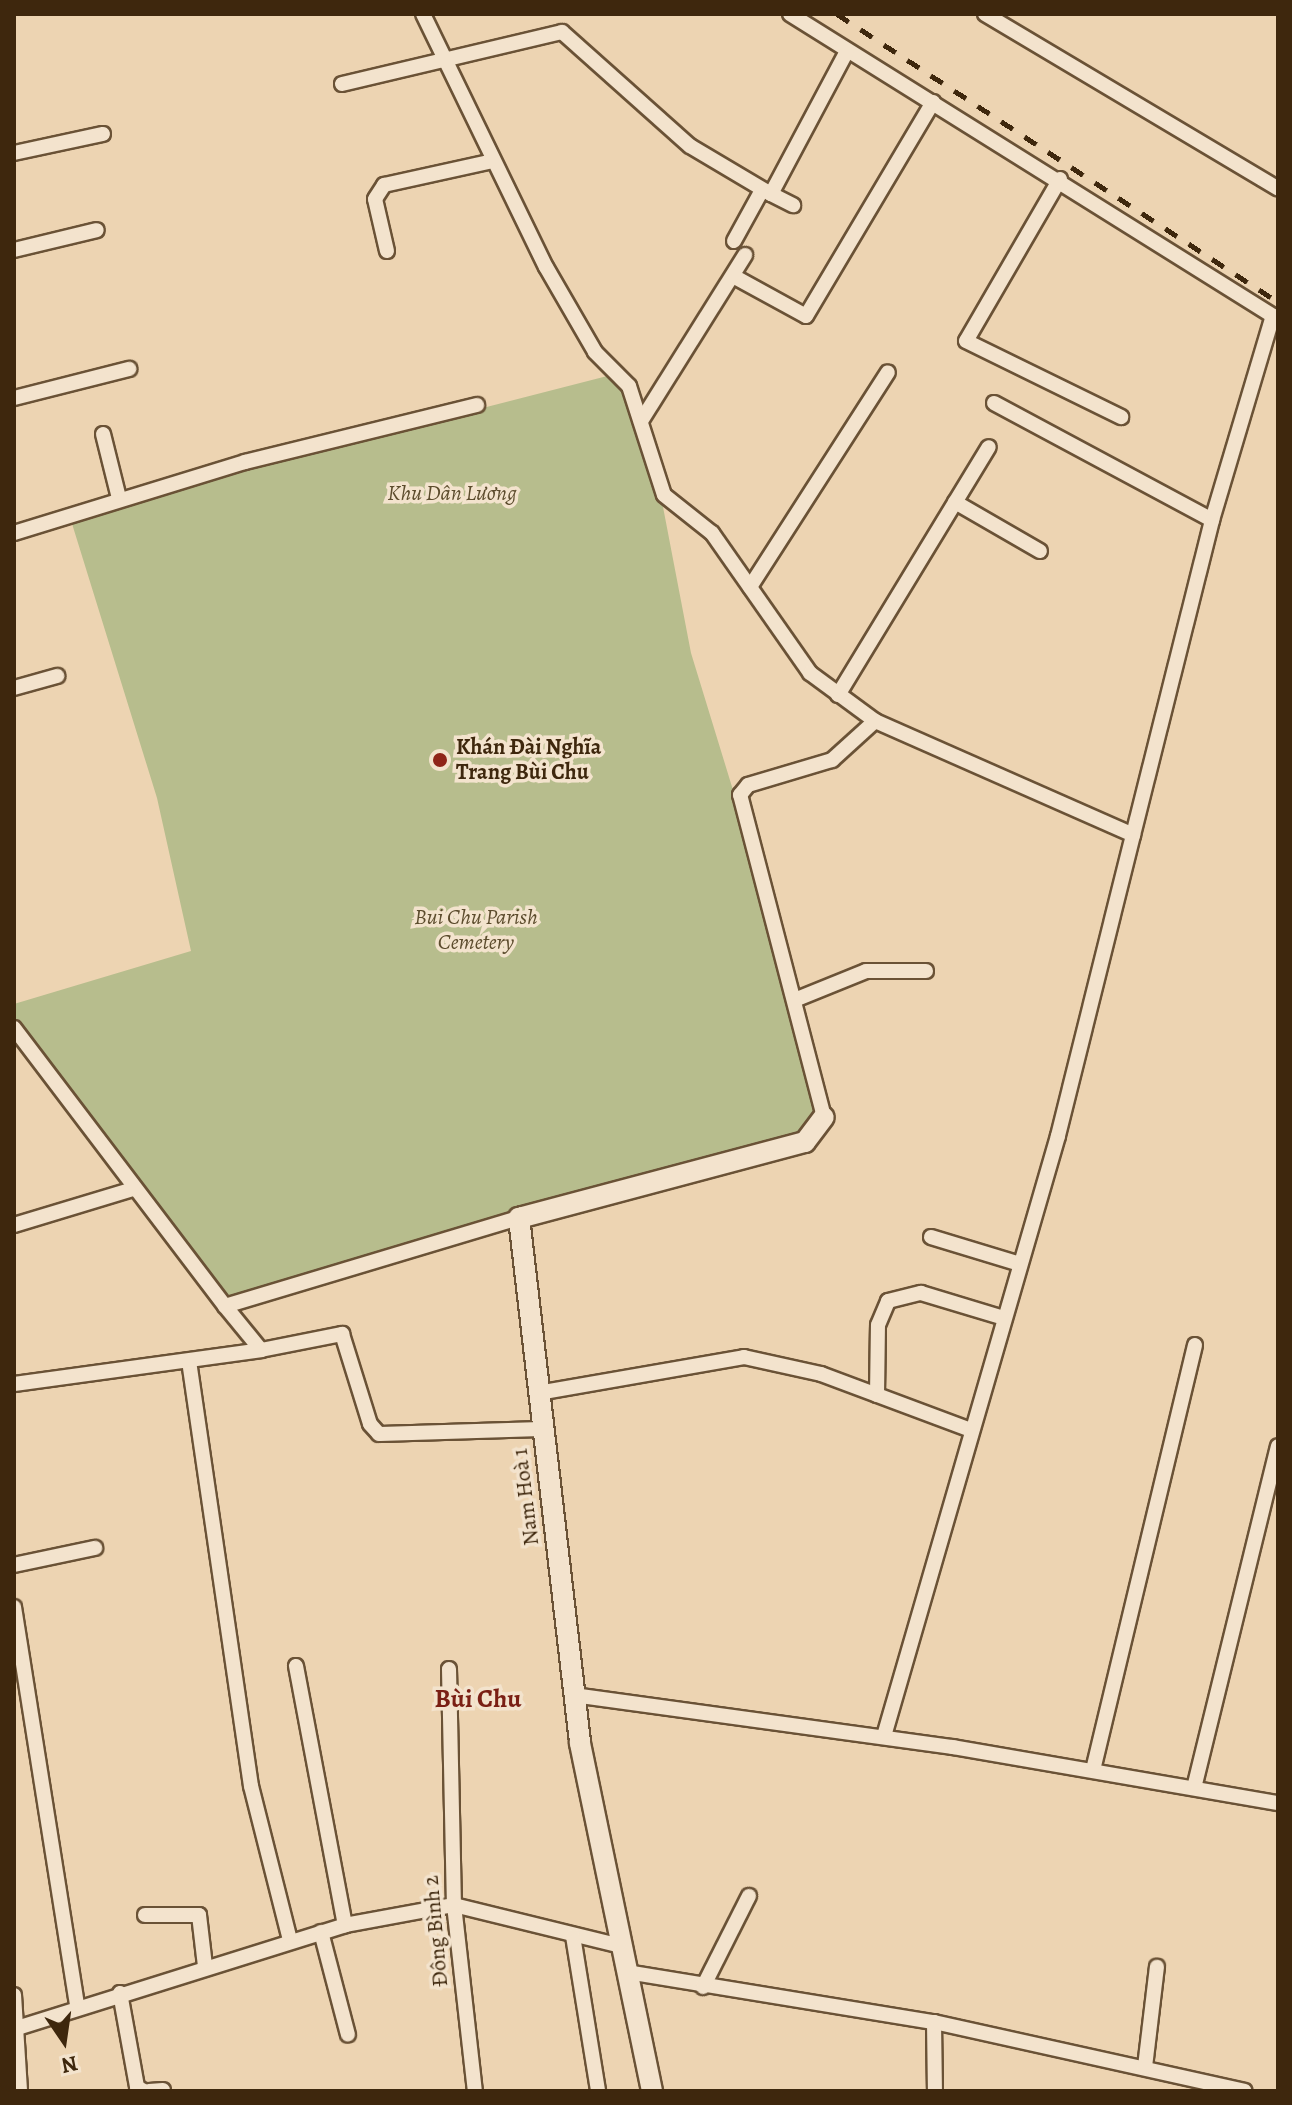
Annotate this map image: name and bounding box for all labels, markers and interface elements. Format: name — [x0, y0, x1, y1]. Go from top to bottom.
park label: Khu Dân Lương — [387, 481, 517, 507]
place label: Khán Đài Nghĩa Trang Bùi Chu — [456, 734, 601, 786]
marker: Khán Đài Nghĩa Trang Bùi Chu — [431, 751, 449, 769]
park label: Bui Chu Parish Cemetery — [414, 904, 538, 956]
street label: Nam Hoà 1 — [507, 1447, 545, 1547]
district label: Bùi Chu — [434, 1683, 522, 1715]
street label: Đông Bình 2 — [418, 1874, 454, 1988]
north arrow — [24, 2001, 104, 2081]
text: N — [58, 2048, 81, 2081]

